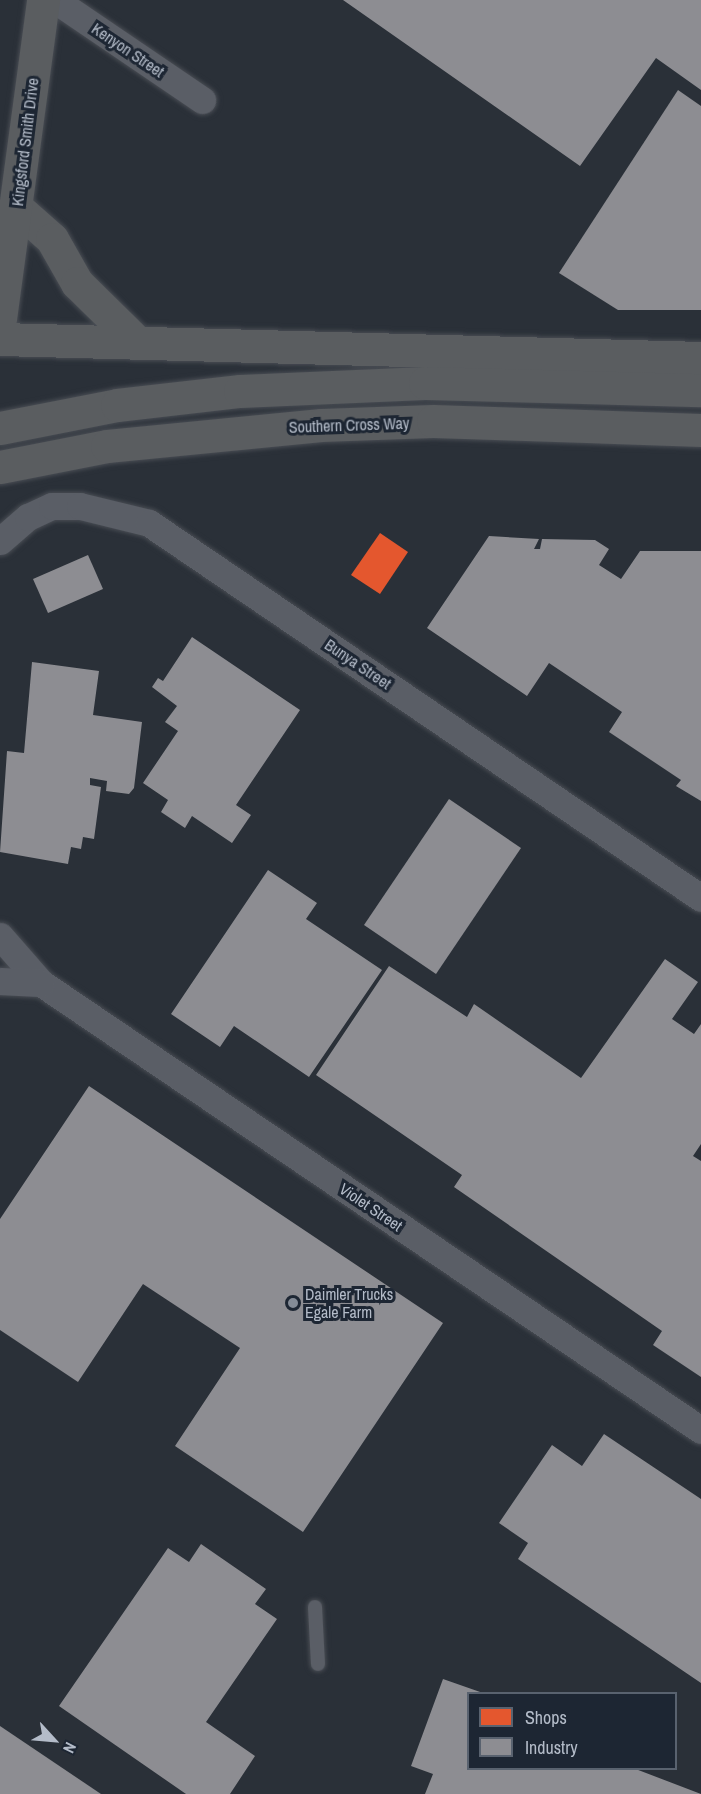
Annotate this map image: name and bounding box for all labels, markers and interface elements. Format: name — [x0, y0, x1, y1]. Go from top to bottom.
street label: Kenyon Street — [88, 19, 168, 81]
street label: Kingsford Smith Drive — [8, 77, 42, 207]
street label: Southern Cross Way — [288, 413, 410, 437]
street label: Bunya Street — [321, 635, 395, 693]
street label: Violet Street — [336, 1179, 406, 1235]
place label: Daimler Trucks Egale Farm — [305, 1284, 393, 1322]
marker: Daimler Trucks Egale Farm — [286, 1296, 300, 1310]
legend — [467, 1692, 677, 1770]
text: Shops — [525, 1705, 567, 1730]
north arrow — [24, 1710, 84, 1770]
text: Industry — [525, 1735, 578, 1760]
text: N — [58, 1739, 82, 1757]

